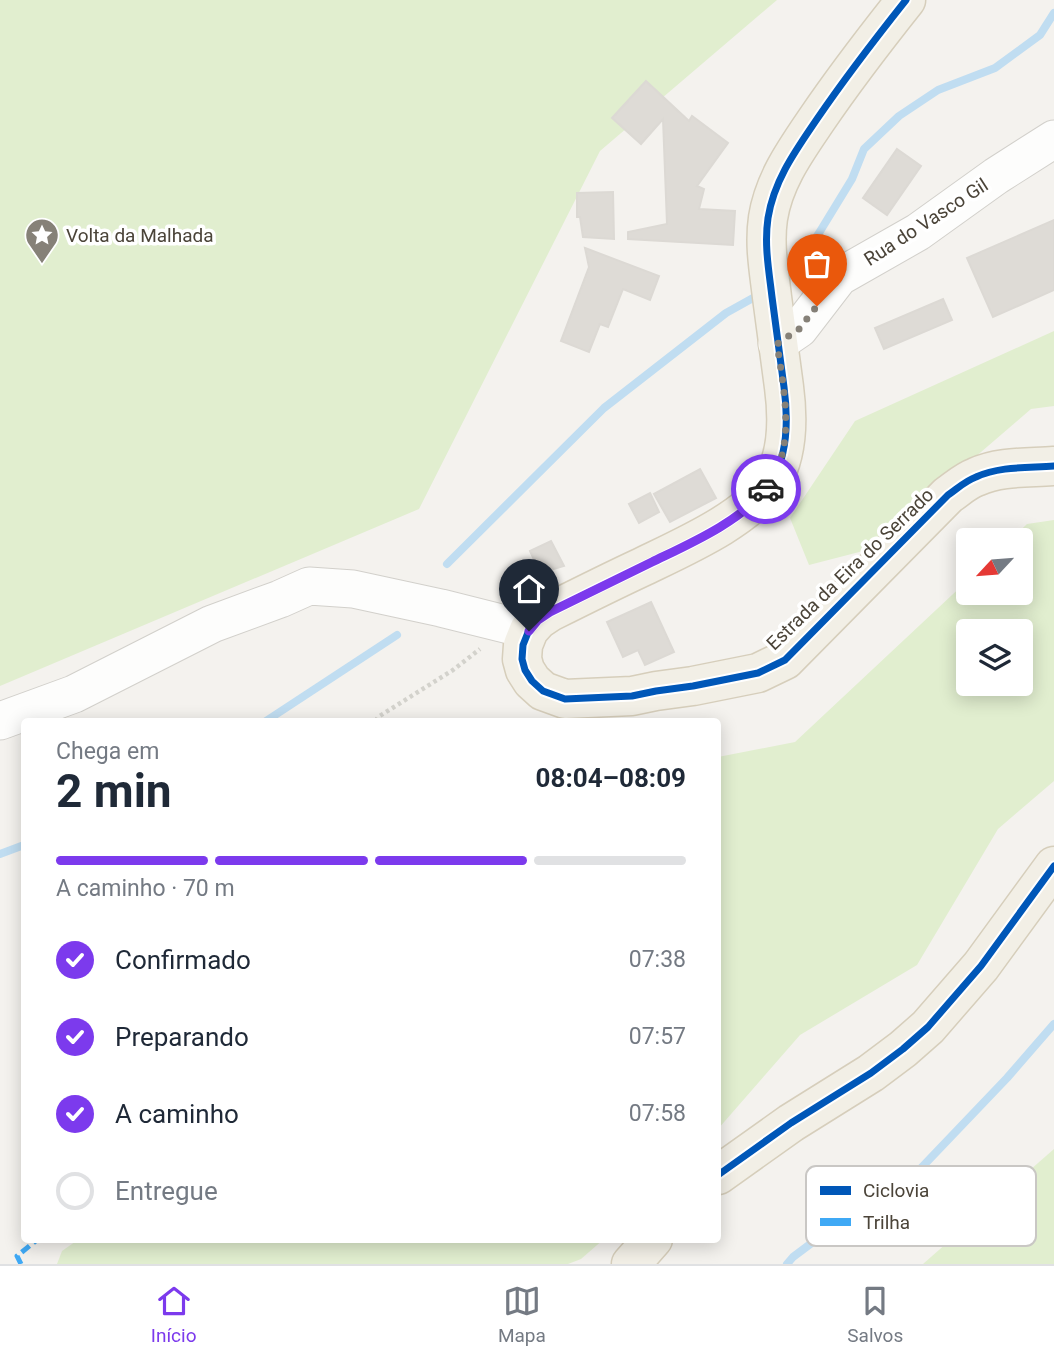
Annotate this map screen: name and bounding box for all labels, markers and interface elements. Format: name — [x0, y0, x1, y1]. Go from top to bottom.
street label: Rua do Vasco Gil — [860, 173, 992, 271]
place icon: Volta da Malhada — [23, 216, 61, 265]
place label: Volta da Malhada — [66, 224, 214, 247]
pin — [787, 234, 847, 306]
icon: bag — [798, 245, 836, 283]
courier — [731, 454, 801, 524]
icon: car — [747, 470, 785, 508]
street label: Estrada da Eira do Serrado — [762, 483, 938, 655]
north arrow — [956, 528, 1032, 606]
map controls — [956, 528, 1033, 696]
pin — [499, 559, 559, 631]
icon: home — [510, 570, 548, 608]
button: layers — [956, 619, 1033, 696]
text: Chega em — [56, 738, 159, 765]
text: 08:04–08:09 — [536, 763, 686, 793]
text: 2 min — [56, 764, 172, 818]
text: A caminho · 70 m — [56, 875, 235, 902]
icon: check — [56, 941, 94, 979]
text: Confirmado — [115, 945, 251, 975]
text: 07:38 — [629, 946, 686, 973]
icon: check — [56, 1018, 94, 1056]
text: Preparando — [115, 1022, 249, 1052]
text: 07:57 — [629, 1023, 686, 1050]
icon: check — [56, 1095, 94, 1133]
text: A caminho — [115, 1099, 239, 1129]
text: 07:58 — [629, 1100, 686, 1127]
legend — [806, 1166, 1036, 1246]
text: Entregue — [115, 1176, 218, 1206]
text: Ciclovia — [863, 1179, 929, 1202]
text: Trilha — [863, 1211, 910, 1234]
tab: Início — [151, 1282, 196, 1347]
tab: Mapa — [498, 1282, 546, 1347]
tab: Salvos — [847, 1282, 903, 1347]

